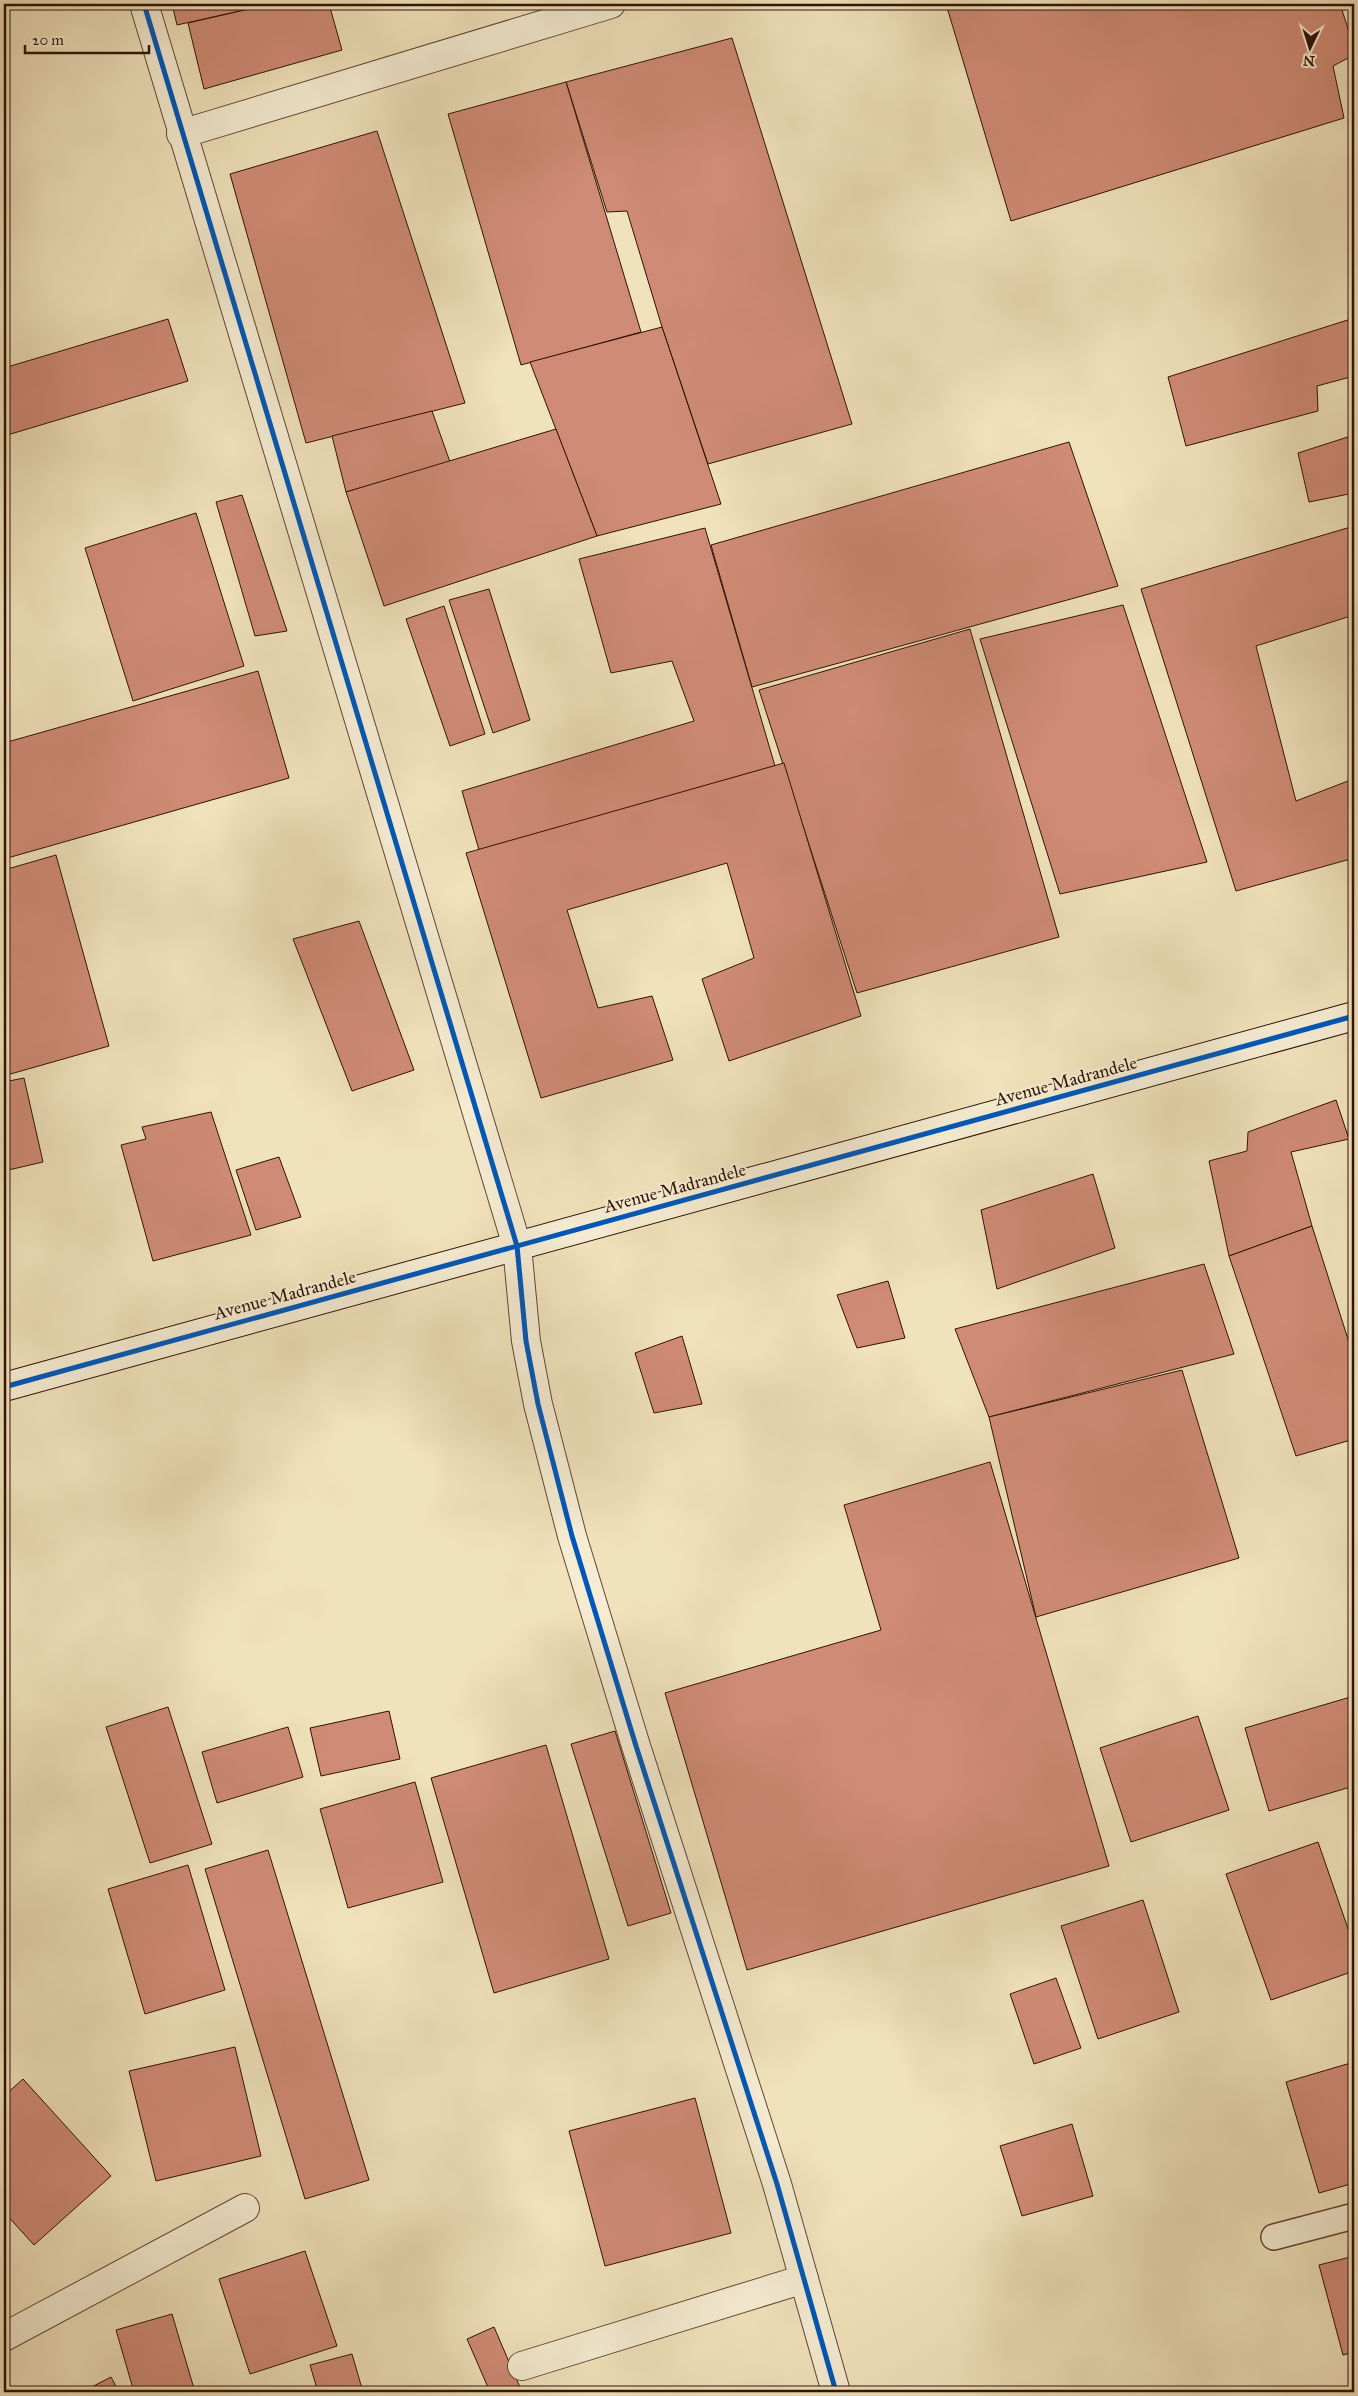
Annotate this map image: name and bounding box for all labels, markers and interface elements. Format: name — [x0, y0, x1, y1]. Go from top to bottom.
scale bar — [25, 22, 149, 54]
north arrow — [1286, 22, 1336, 72]
text: 20 m — [32, 31, 64, 49]
text: N — [1302, 52, 1316, 69]
street label: Avenue Madrandele — [992, 1051, 1139, 1111]
street label: Avenue Madrandele — [601, 1158, 748, 1218]
street label: Avenue Madrandele — [211, 1265, 358, 1325]

